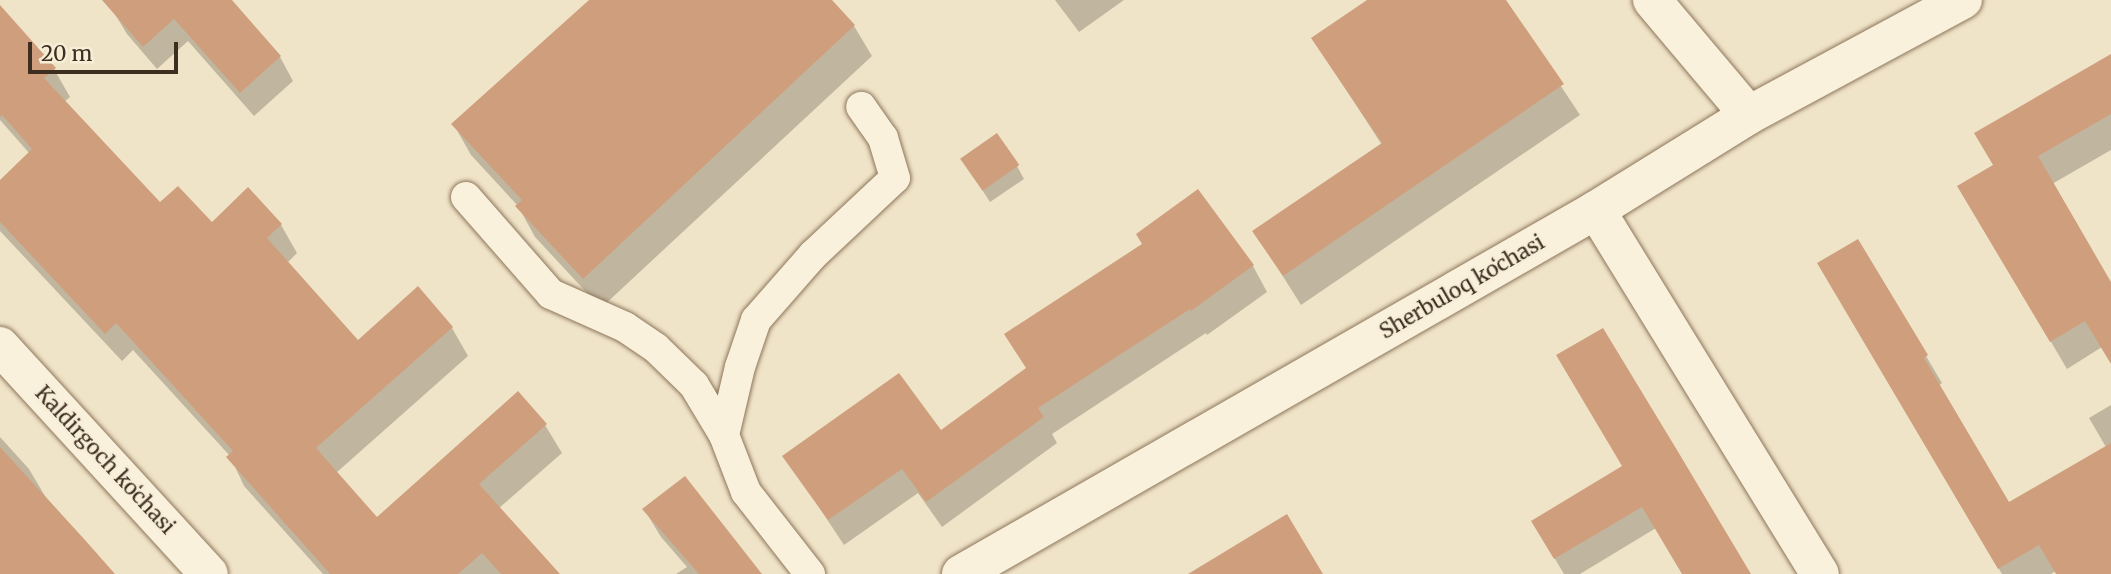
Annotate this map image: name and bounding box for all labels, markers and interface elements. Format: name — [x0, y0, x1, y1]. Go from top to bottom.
scale bar — [32, 28, 182, 72]
text: 20 m — [41, 40, 92, 67]
street label: Sherbuloq koʻchasi — [1375, 230, 1549, 344]
street label: Kaldirgoch koʻchasi — [30, 381, 180, 539]

